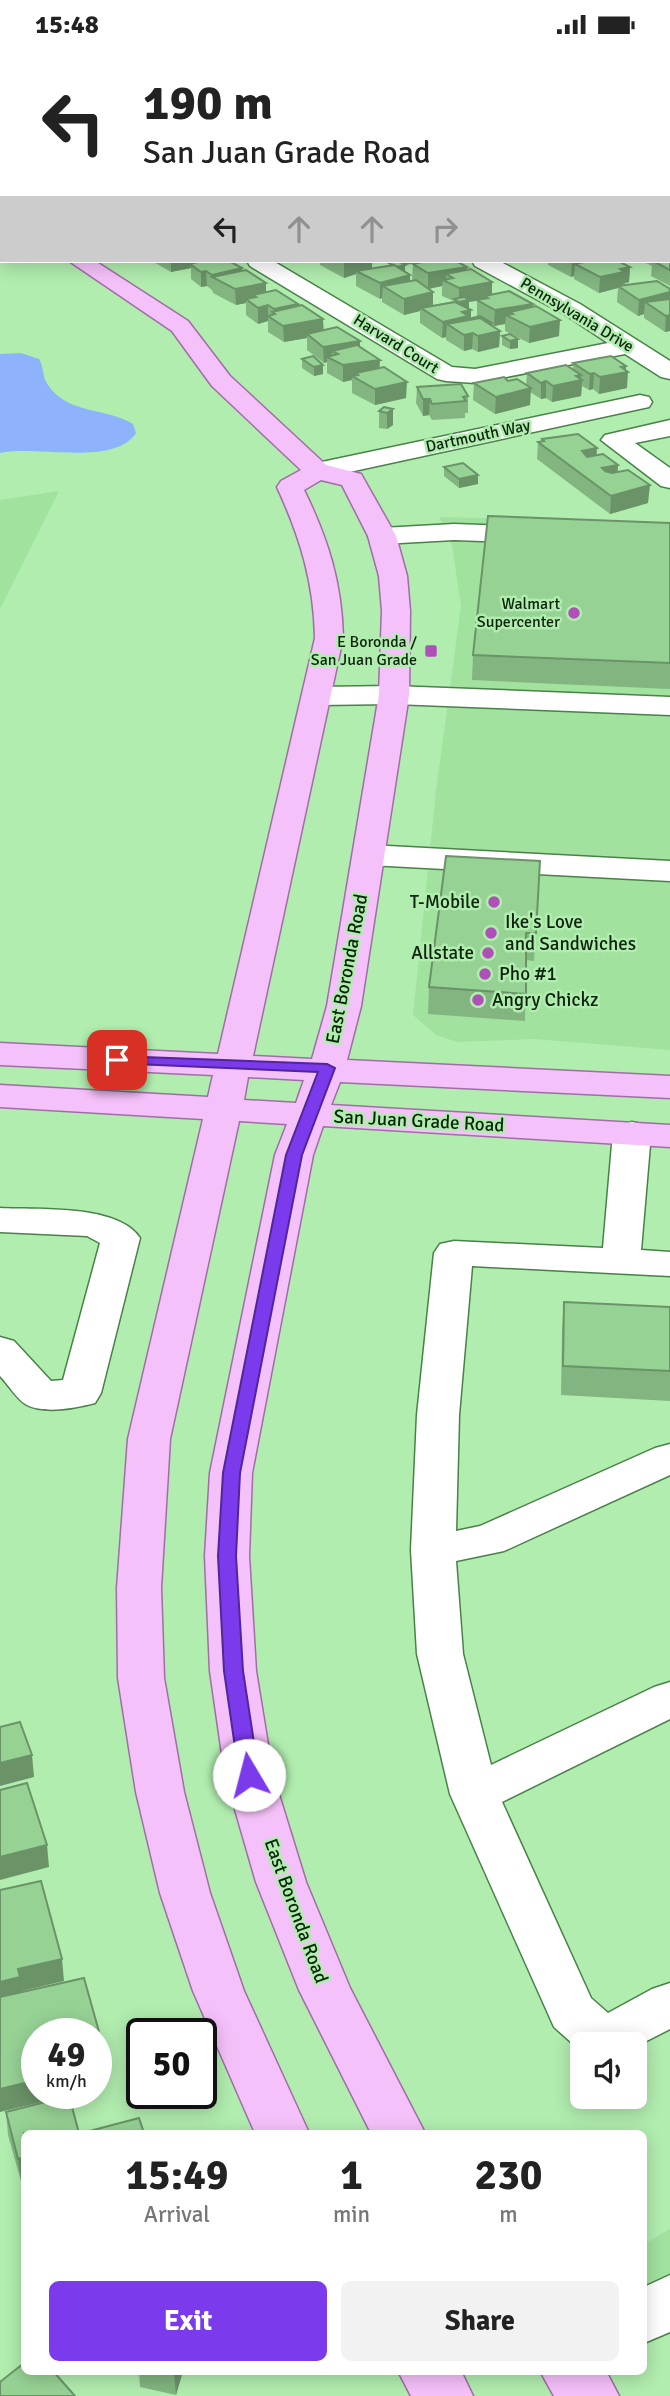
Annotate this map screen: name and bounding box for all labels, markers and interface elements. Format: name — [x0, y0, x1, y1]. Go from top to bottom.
text: 15:48 — [35, 9, 99, 41]
text: 190 m — [143, 73, 273, 133]
icon: left — [28, 77, 119, 168]
text: San Juan Grade Road — [143, 133, 431, 172]
icon: left — [207, 210, 245, 248]
icon: ahead — [280, 210, 318, 248]
icon: ahead — [353, 210, 391, 248]
icon: right — [426, 210, 464, 248]
street label: Pennsylvania Drive — [517, 273, 637, 357]
street label: Harvard Court — [350, 310, 443, 378]
street label: Dartmouth Way — [424, 415, 533, 457]
place label: Walmart Supercenter — [477, 594, 560, 632]
marker: Walmart Supercenter — [566, 605, 582, 621]
place label: E Boronda / San Juan Grade — [311, 632, 417, 670]
marker: E Boronda / San Juan Grade — [423, 643, 439, 659]
place label: T-Mobile — [410, 890, 480, 914]
street label: East Boronda Road — [321, 892, 373, 1046]
marker: T-Mobile — [486, 894, 502, 910]
place label: Ike's Love and Sandwiches — [505, 910, 636, 956]
marker: Ike's Love and Sandwiches — [483, 925, 499, 941]
place label: Allstate — [411, 941, 474, 965]
marker: Allstate — [480, 945, 496, 961]
place label: Pho #1 — [499, 962, 557, 986]
marker: Pho #1 — [477, 966, 493, 982]
place label: Angry Chickz — [492, 988, 599, 1012]
marker: Angry Chickz — [470, 992, 486, 1008]
pin — [87, 1030, 147, 1090]
icon: arrive — [98, 1041, 136, 1079]
street label: San Juan Grade Road — [333, 1105, 505, 1137]
position arrow — [212, 1738, 286, 1812]
street label: East Boronda Road — [259, 1835, 333, 1987]
speed limit sign: 50 — [126, 2018, 217, 2109]
map controls — [570, 2032, 647, 2109]
button: sound — [570, 2032, 647, 2109]
text: 49 — [48, 2033, 85, 2076]
text: km/h — [46, 2070, 87, 2092]
text: 15:49 — [125, 2150, 229, 2201]
text: 1 — [340, 2150, 363, 2201]
text: 230 — [474, 2150, 543, 2201]
text: Arrival — [144, 2200, 210, 2229]
text: min — [333, 2200, 370, 2229]
text: m — [499, 2200, 518, 2229]
button: Exit — [49, 2281, 327, 2361]
button: Share — [341, 2281, 619, 2361]

